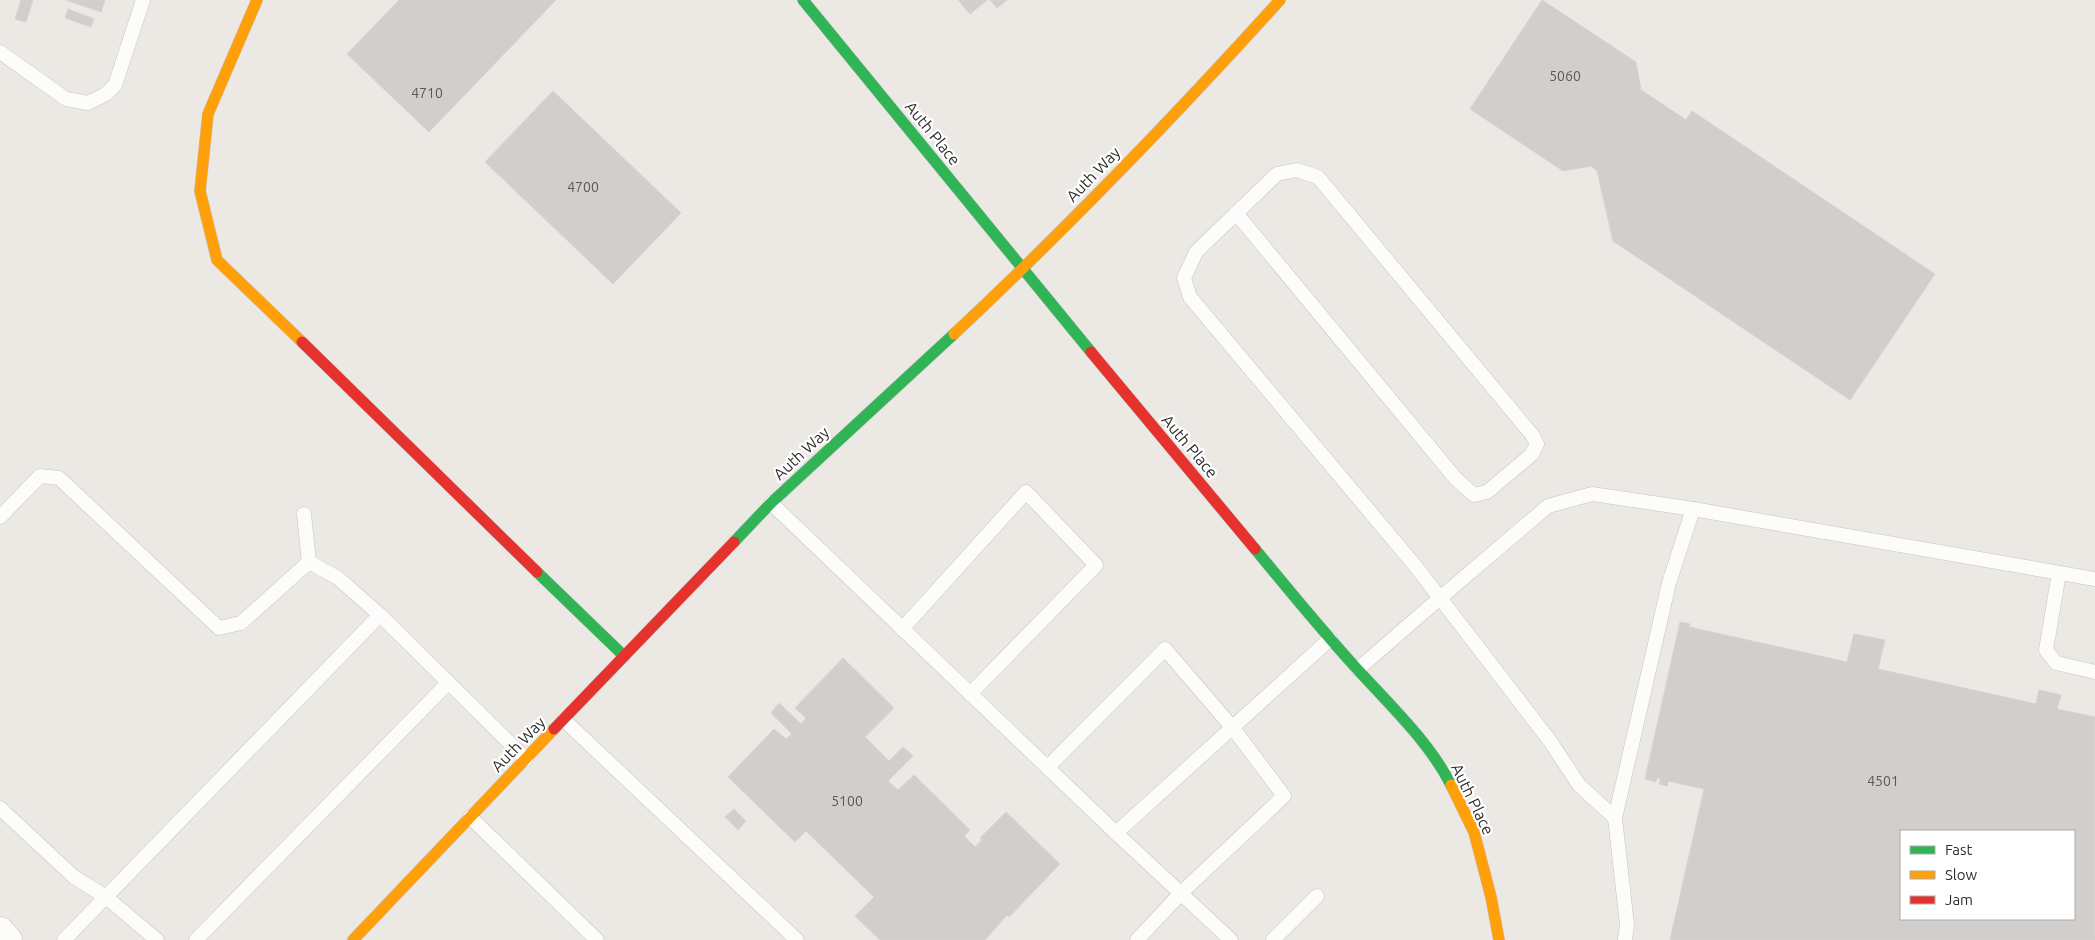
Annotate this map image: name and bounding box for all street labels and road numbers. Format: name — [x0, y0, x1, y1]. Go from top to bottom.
street label: Auth Place — [902, 97, 964, 169]
street label: Auth Way — [1063, 143, 1124, 205]
street label: Auth Place — [1158, 411, 1222, 481]
street label: Auth Way — [770, 423, 833, 483]
street label: Auth Way — [488, 713, 549, 775]
street label: Auth Place — [1448, 761, 1498, 837]

